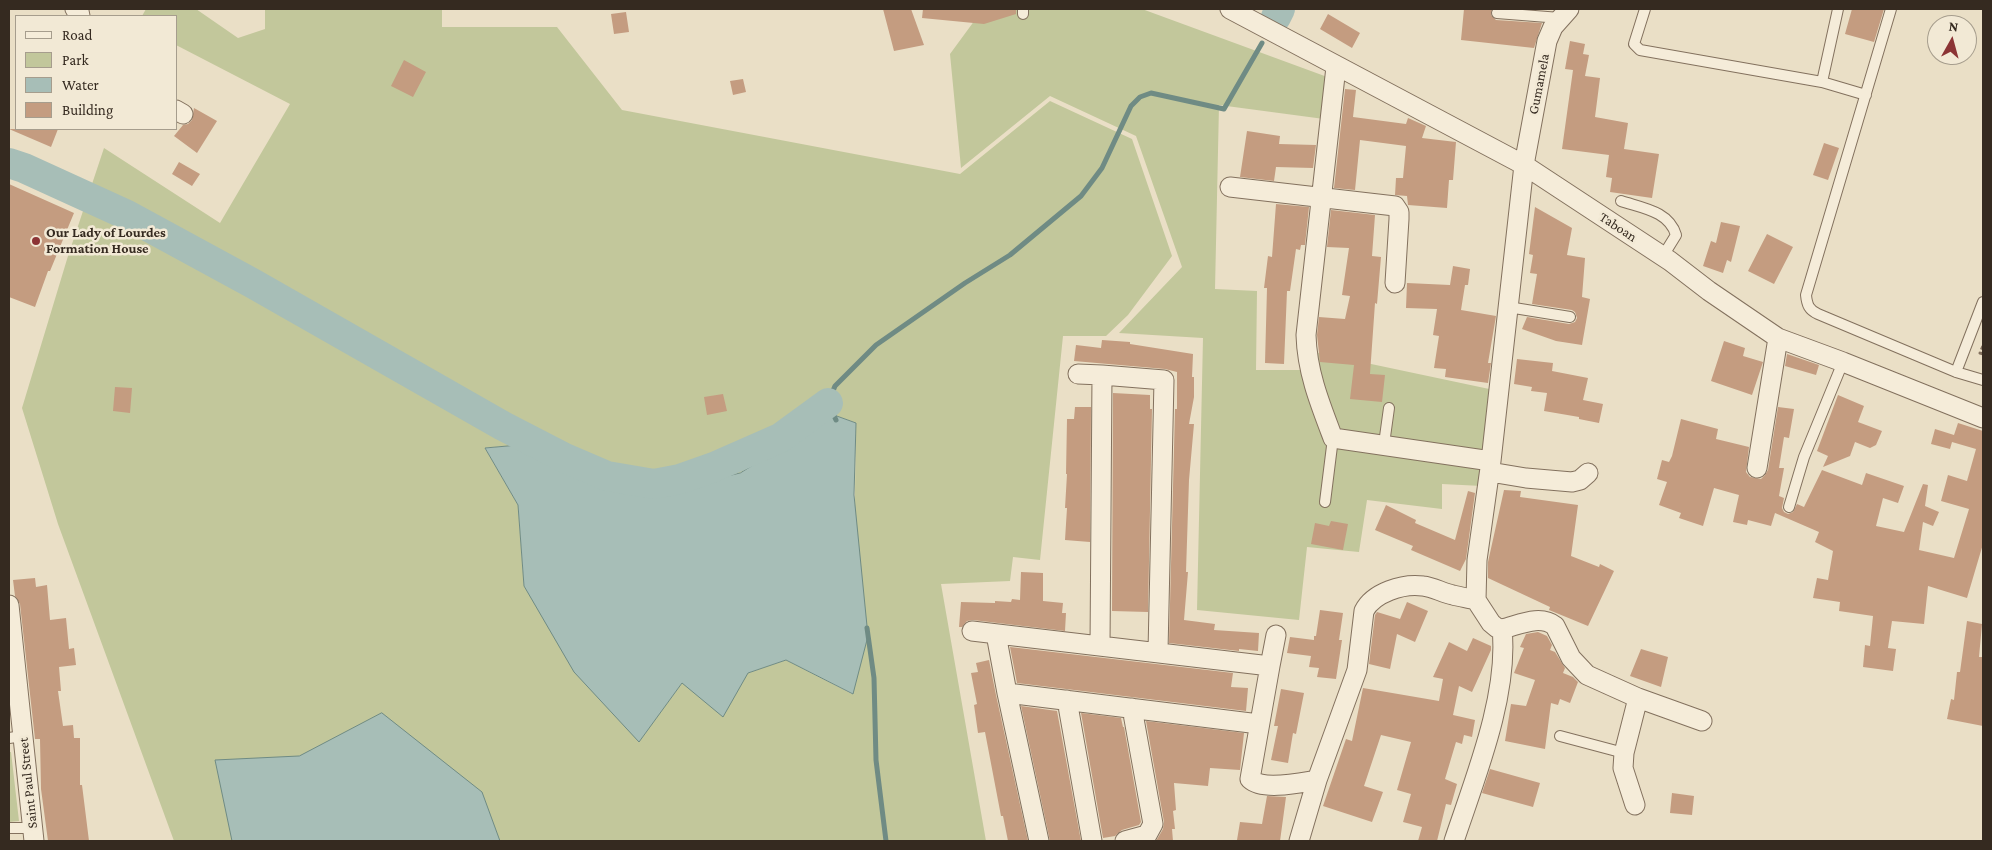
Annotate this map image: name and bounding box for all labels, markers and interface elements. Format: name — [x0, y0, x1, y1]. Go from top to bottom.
legend — [15, 15, 178, 130]
north arrow — [1927, 15, 1977, 65]
text: N — [1948, 18, 1959, 35]
text: Road — [62, 27, 92, 43]
text: Park — [62, 52, 89, 68]
street label: Gumamela — [1525, 52, 1553, 116]
text: Water — [62, 77, 99, 93]
text: Building — [62, 102, 113, 118]
street label: Taboan — [1596, 209, 1640, 245]
place label: Our Lady of Lourdes Formation House — [46, 225, 166, 258]
marker: Our Lady of Lourdes Formation House — [30, 235, 42, 247]
street label: Saint Paul Street — [15, 737, 41, 829]

